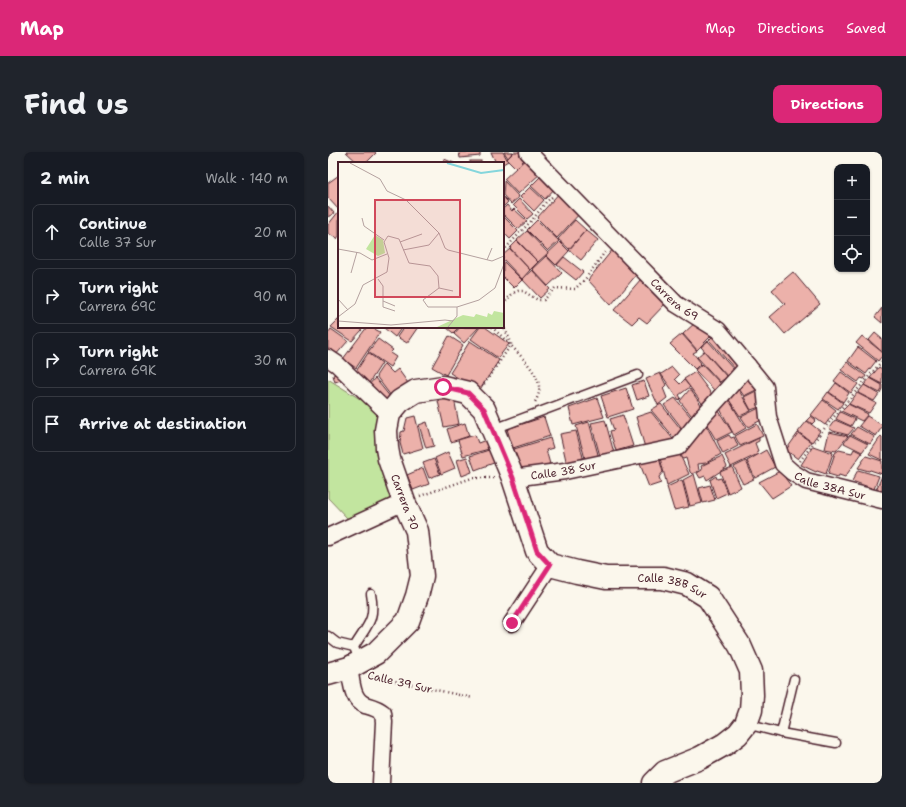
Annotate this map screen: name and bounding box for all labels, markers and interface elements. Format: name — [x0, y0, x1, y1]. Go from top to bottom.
text: Map — [20, 16, 64, 41]
text: Map — [706, 19, 736, 37]
text: Directions — [758, 19, 824, 37]
text: Saved — [846, 19, 886, 37]
text: Find us — [24, 85, 129, 123]
button: Directions — [773, 85, 882, 123]
inset map — [338, 162, 504, 328]
map controls — [834, 164, 870, 272]
button: + — [834, 164, 870, 200]
text: 2 min — [40, 167, 90, 189]
text: Walk · 140 m — [205, 170, 288, 187]
button: − — [834, 200, 870, 236]
text: Continue — [79, 214, 147, 234]
icon: ahead — [41, 221, 63, 243]
text: 20 m — [254, 224, 287, 241]
text: Calle 37 Sur — [79, 234, 156, 251]
button: locate — [834, 236, 870, 272]
street label: Carrera 69 — [647, 275, 701, 324]
text: Turn right — [79, 278, 159, 298]
icon: right — [41, 285, 63, 307]
text: 90 m — [253, 288, 287, 305]
text: Carrera 69C — [79, 298, 156, 315]
text: Turn right — [79, 342, 159, 362]
icon: right — [41, 349, 63, 371]
text: 30 m — [253, 352, 287, 369]
text: Carrera 69K — [79, 362, 156, 379]
route start — [434, 378, 452, 396]
icon: arrive — [41, 413, 63, 435]
text: Arrive at destination — [79, 414, 247, 434]
street label: Calle 38 Sur — [530, 458, 598, 484]
street label: Calle 38A Sur — [791, 468, 867, 504]
street label: Carrera 70 — [387, 472, 422, 532]
street label: Calle 38B Sur — [638, 571, 710, 603]
route end — [503, 614, 521, 632]
street label: Calle 39 Sur — [366, 668, 434, 697]

